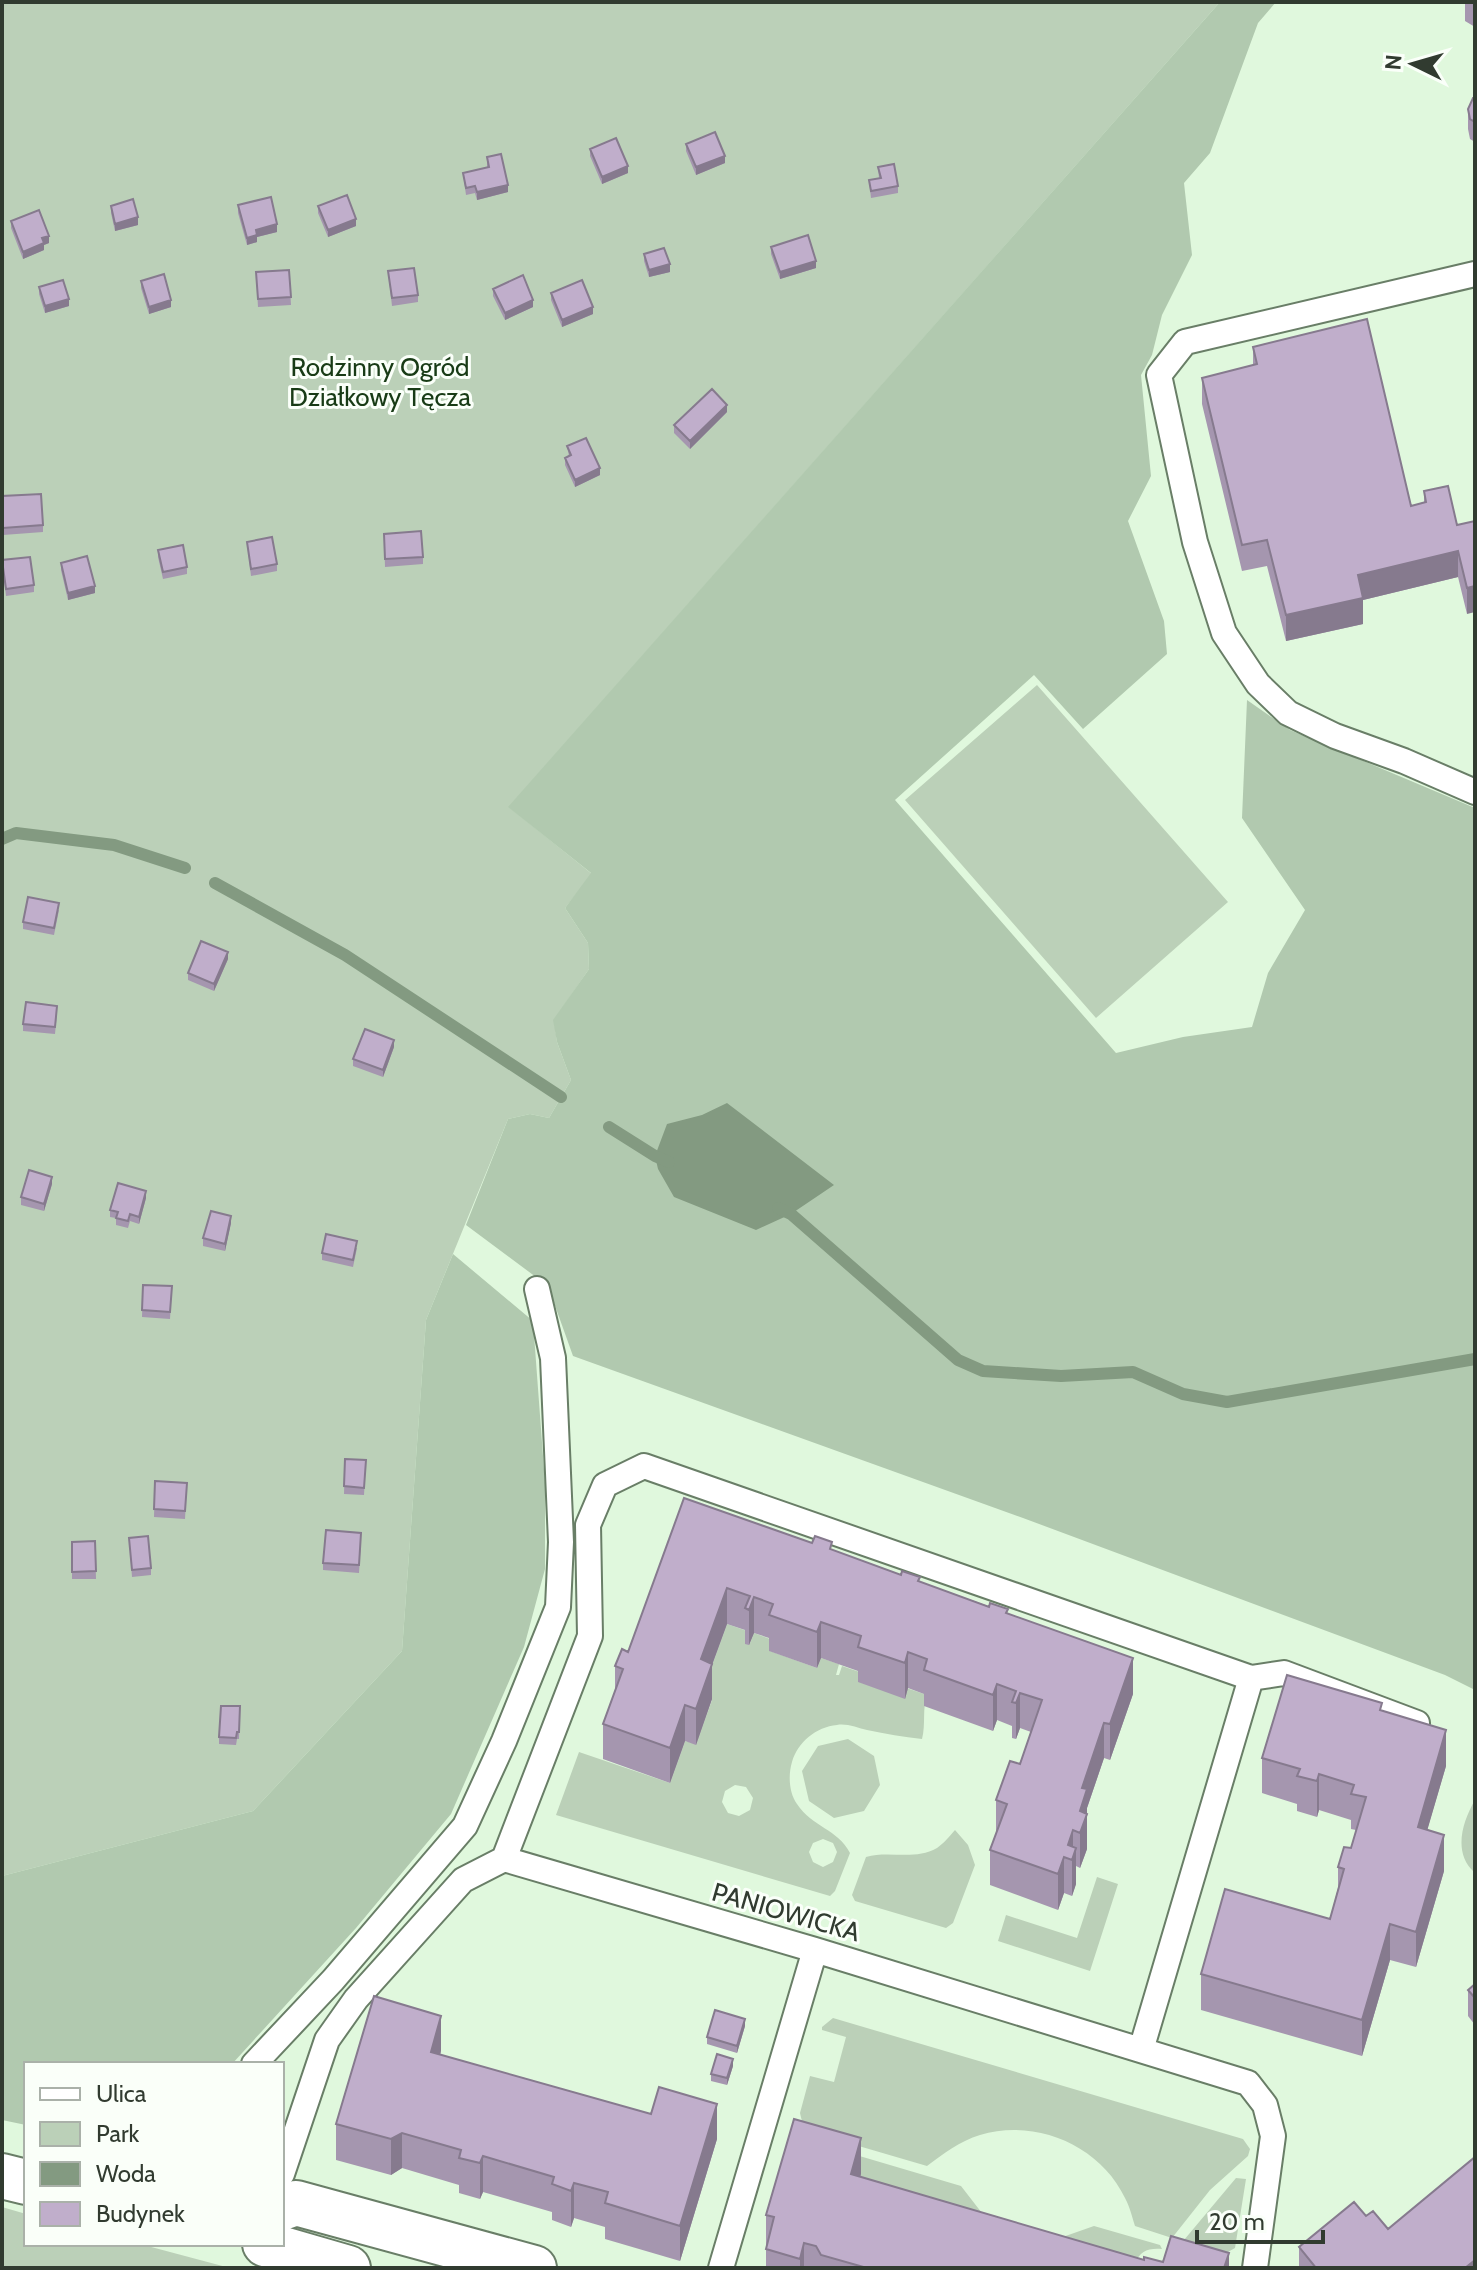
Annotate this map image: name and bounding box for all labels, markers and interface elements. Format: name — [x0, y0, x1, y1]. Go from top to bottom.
north arrow — [1373, 24, 1453, 104]
text: N — [1379, 53, 1408, 71]
park label: Rodzinny Ogród Działkowy Tęcza — [289, 351, 471, 413]
street label: PANIOWICKA — [708, 1876, 864, 1948]
legend — [24, 2062, 284, 2246]
text: Ulica — [96, 2079, 147, 2108]
text: Park — [96, 2119, 139, 2148]
text: Woda — [96, 2159, 156, 2188]
scale bar — [1197, 2194, 1323, 2244]
text: Budynek — [96, 2199, 185, 2228]
text: 20 m — [1209, 2207, 1265, 2236]

